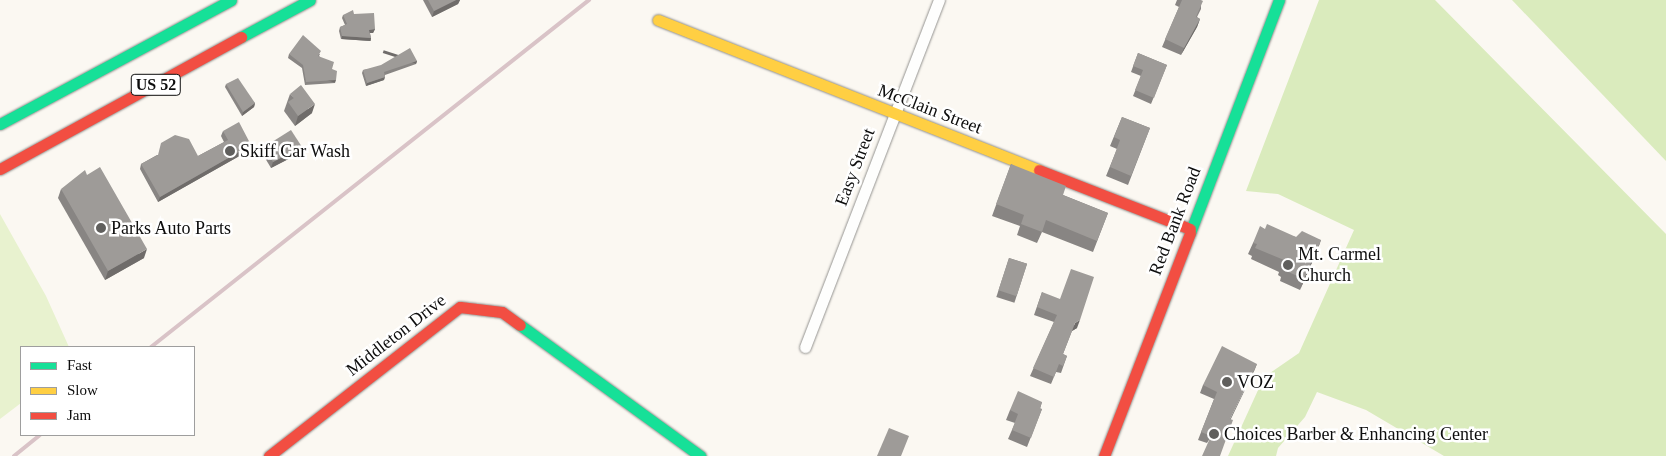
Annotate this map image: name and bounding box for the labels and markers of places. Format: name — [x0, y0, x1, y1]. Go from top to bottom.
place label: Skiff Car Wash — [240, 140, 350, 162]
marker: Skiff Car Wash — [224, 145, 236, 157]
place label: Parks Auto Parts — [111, 217, 232, 239]
marker: Parks Auto Parts — [95, 222, 107, 234]
place label: Mt. Carmel Church — [1298, 244, 1381, 286]
marker: Mt. Carmel Church — [1282, 259, 1294, 271]
place label: VOZ — [1237, 371, 1274, 393]
marker: VOZ — [1221, 376, 1233, 388]
place label: Choices Barber & Enhancing Center — [1224, 423, 1488, 445]
marker: Choices Barber & Enhancing Center — [1208, 428, 1220, 440]

